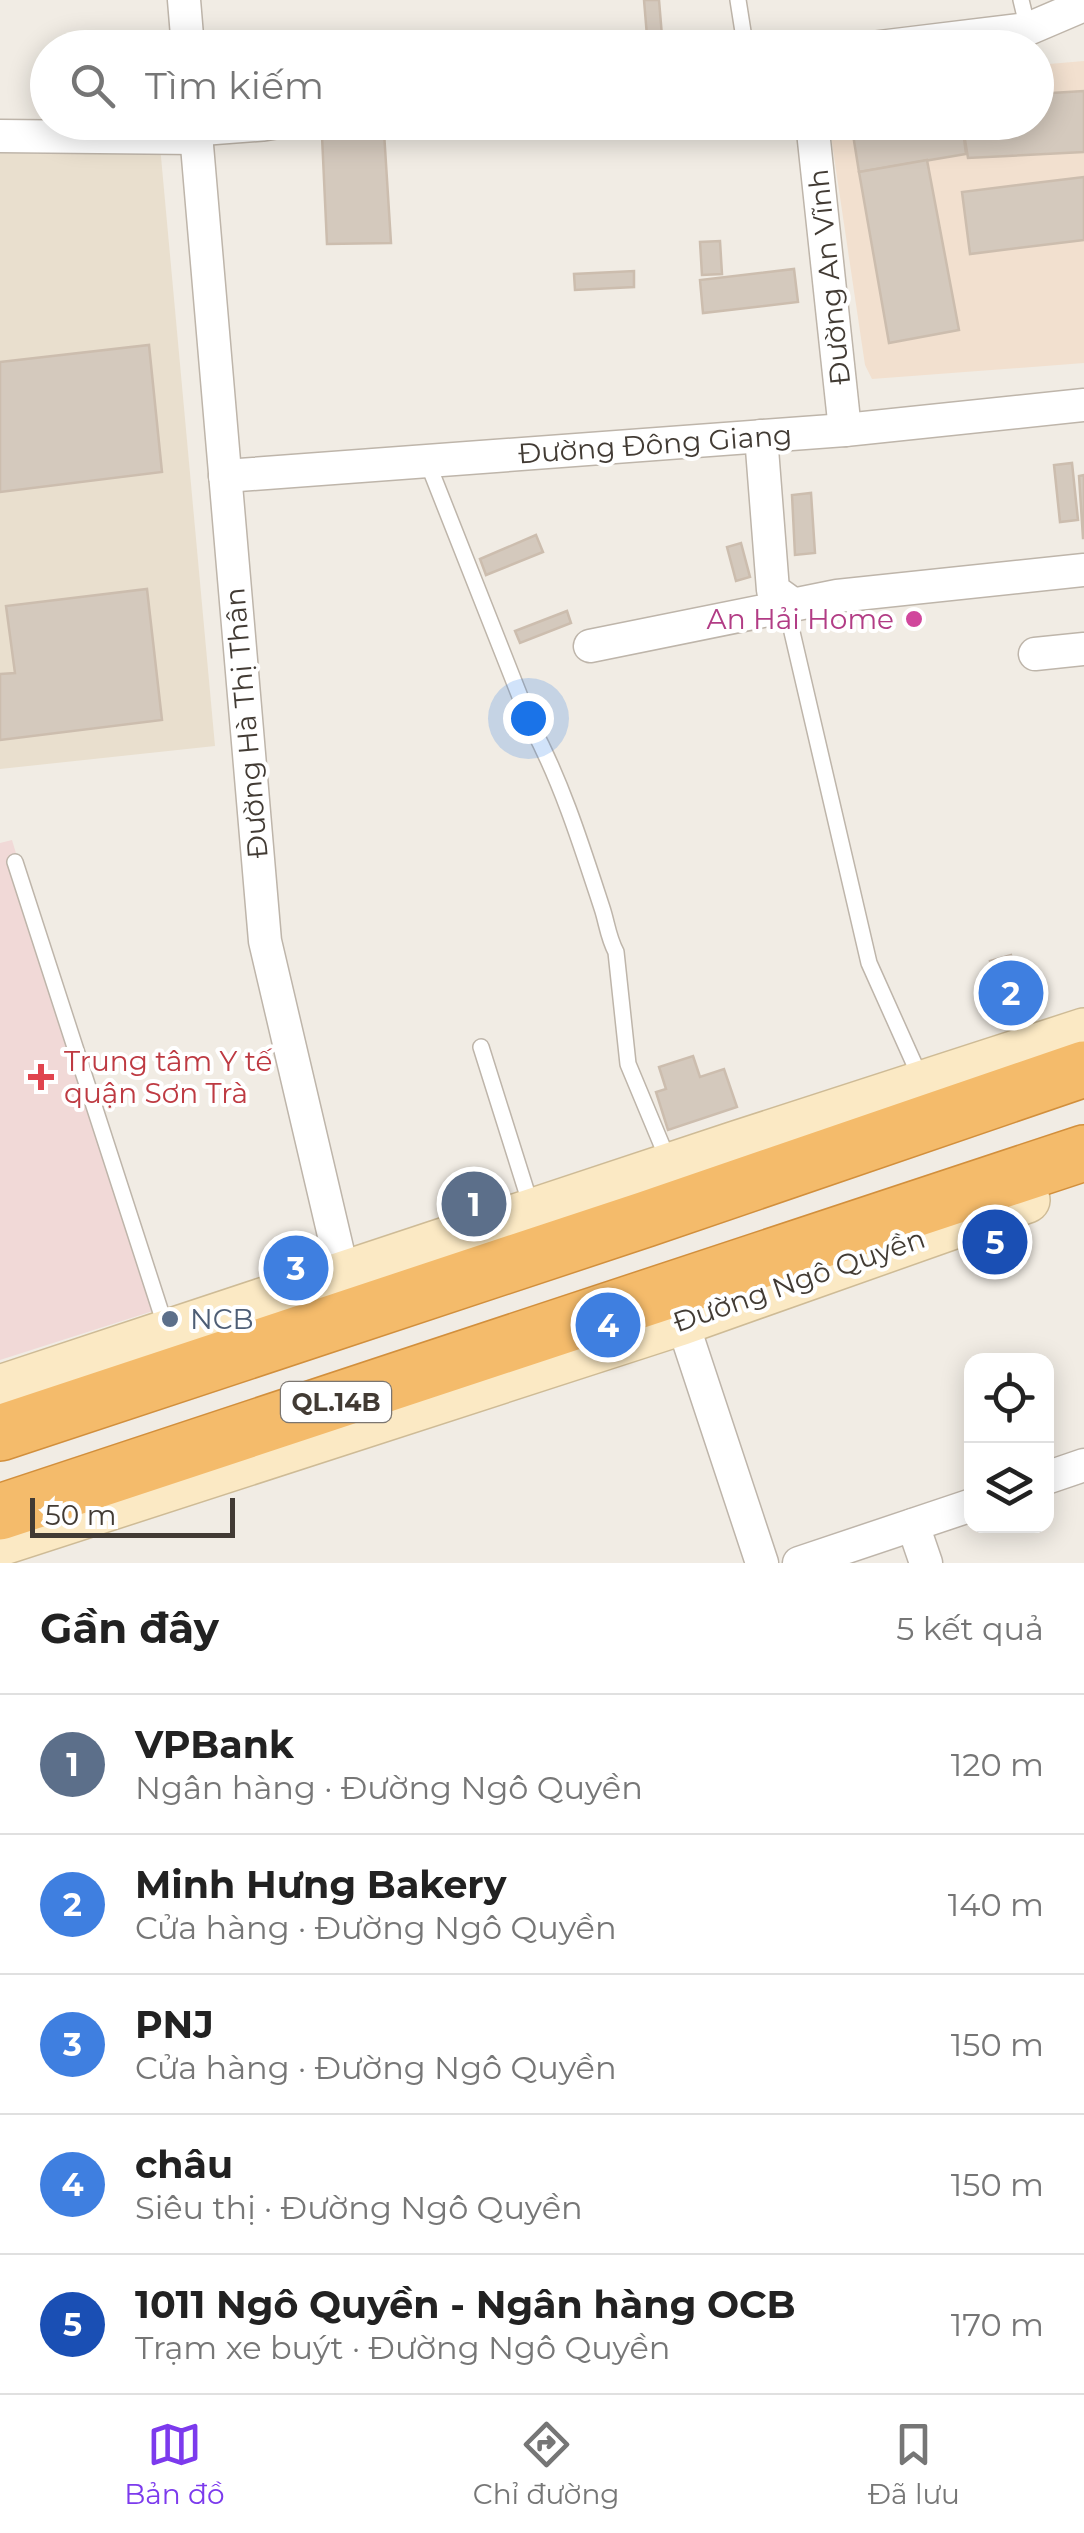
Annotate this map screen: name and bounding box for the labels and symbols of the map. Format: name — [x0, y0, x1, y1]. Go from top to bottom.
street label: Đường An Vĩnh — [801, 168, 857, 386]
street label: Đường Đông Giang — [517, 417, 793, 471]
street label: Đường Hà Thị Thân — [217, 586, 275, 860]
place label: An Hải Home — [707, 602, 894, 636]
marker: An Hải Home — [903, 608, 925, 630]
your location — [503, 693, 554, 744]
pin: 2 — [978, 956, 1044, 1030]
place label: Trung tâm Y tế quận Sơn Trà — [64, 1044, 273, 1110]
marker: Trung tâm Y tế quận Sơn Trà — [28, 1064, 54, 1090]
pin: 1 — [442, 1166, 506, 1242]
pin: 5 — [962, 1204, 1028, 1280]
street label: Đường Ngô Quyền — [669, 1221, 929, 1339]
pin: 3 — [264, 1230, 328, 1306]
pin: 4 — [576, 1288, 640, 1362]
place label: NCB — [190, 1302, 254, 1336]
marker: NCB — [159, 1308, 181, 1330]
road number: QL.14B — [281, 1382, 391, 1422]
scale bar — [30, 1493, 235, 1538]

